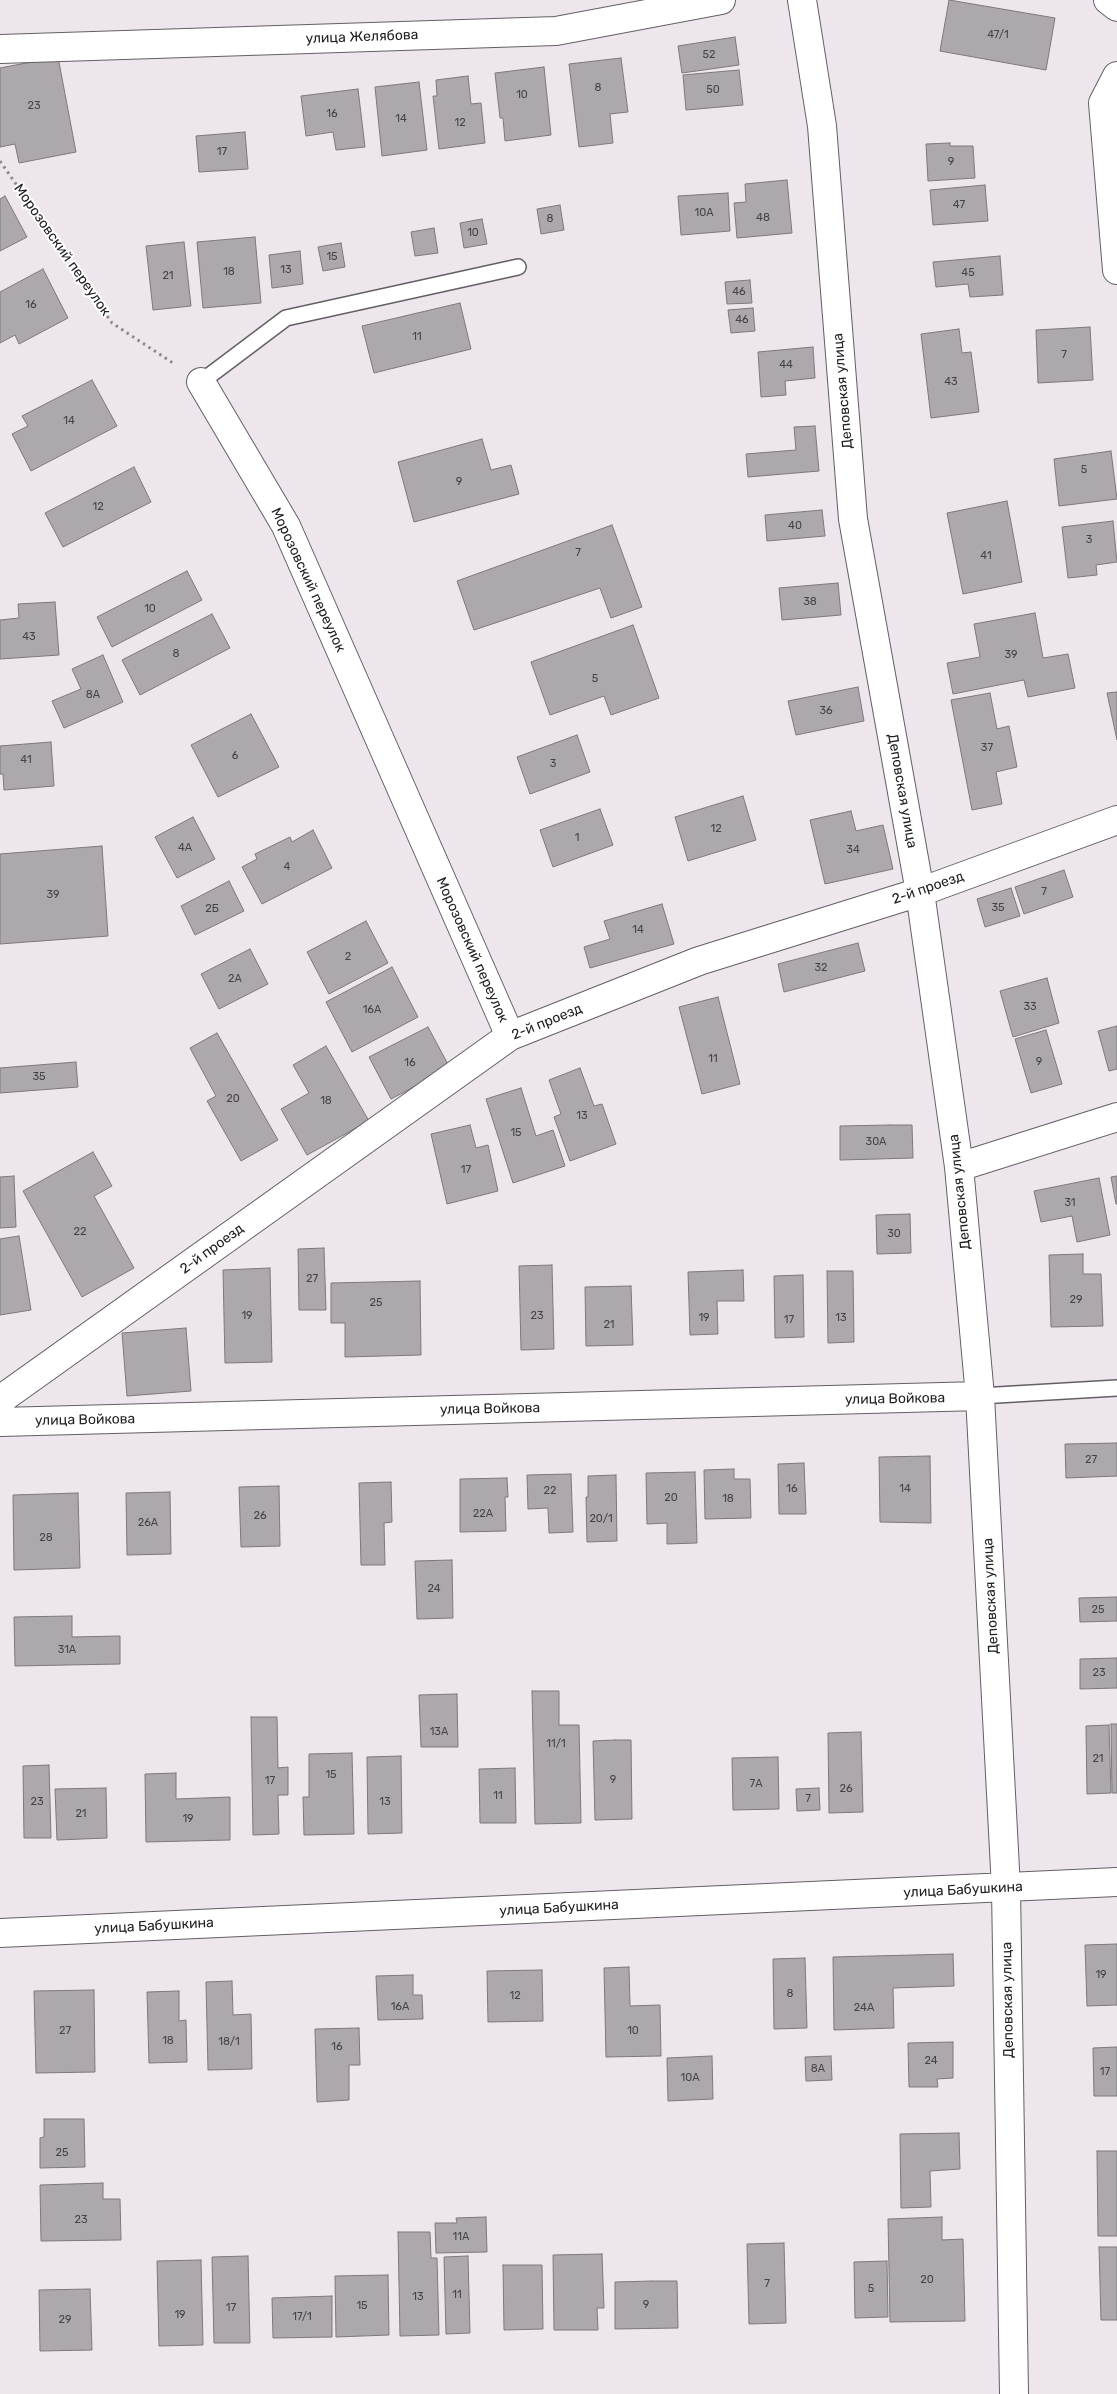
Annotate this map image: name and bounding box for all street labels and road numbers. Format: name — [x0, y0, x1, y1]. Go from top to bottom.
street label: улица Желябова — [305, 27, 419, 47]
street label: Морозовский переулок — [10, 181, 114, 319]
street label: Деповская улица — [830, 332, 856, 450]
street label: Морозовский переулок — [267, 505, 349, 655]
street label: Деповская улица — [884, 732, 920, 850]
street label: 2-й проезд — [890, 868, 966, 908]
street label: Морозовский переулок — [432, 875, 512, 1025]
street label: 2-й проезд — [509, 1000, 585, 1044]
street label: Деповская улица — [946, 1133, 974, 1251]
street label: 2-й проезд — [177, 1220, 247, 1278]
street label: улица Войкова — [845, 1390, 945, 1408]
street label: улица Войкова — [440, 1400, 540, 1418]
street label: улица Войкова — [35, 1411, 135, 1429]
street label: Деповская улица — [980, 1538, 1002, 1654]
street label: улица Бабушкина — [903, 1878, 1023, 1902]
street label: улица Бабушкина — [499, 1896, 619, 1920]
street label: улица Бабушкина — [94, 1914, 214, 1938]
street label: Деповская улица — [999, 1942, 1017, 2058]

